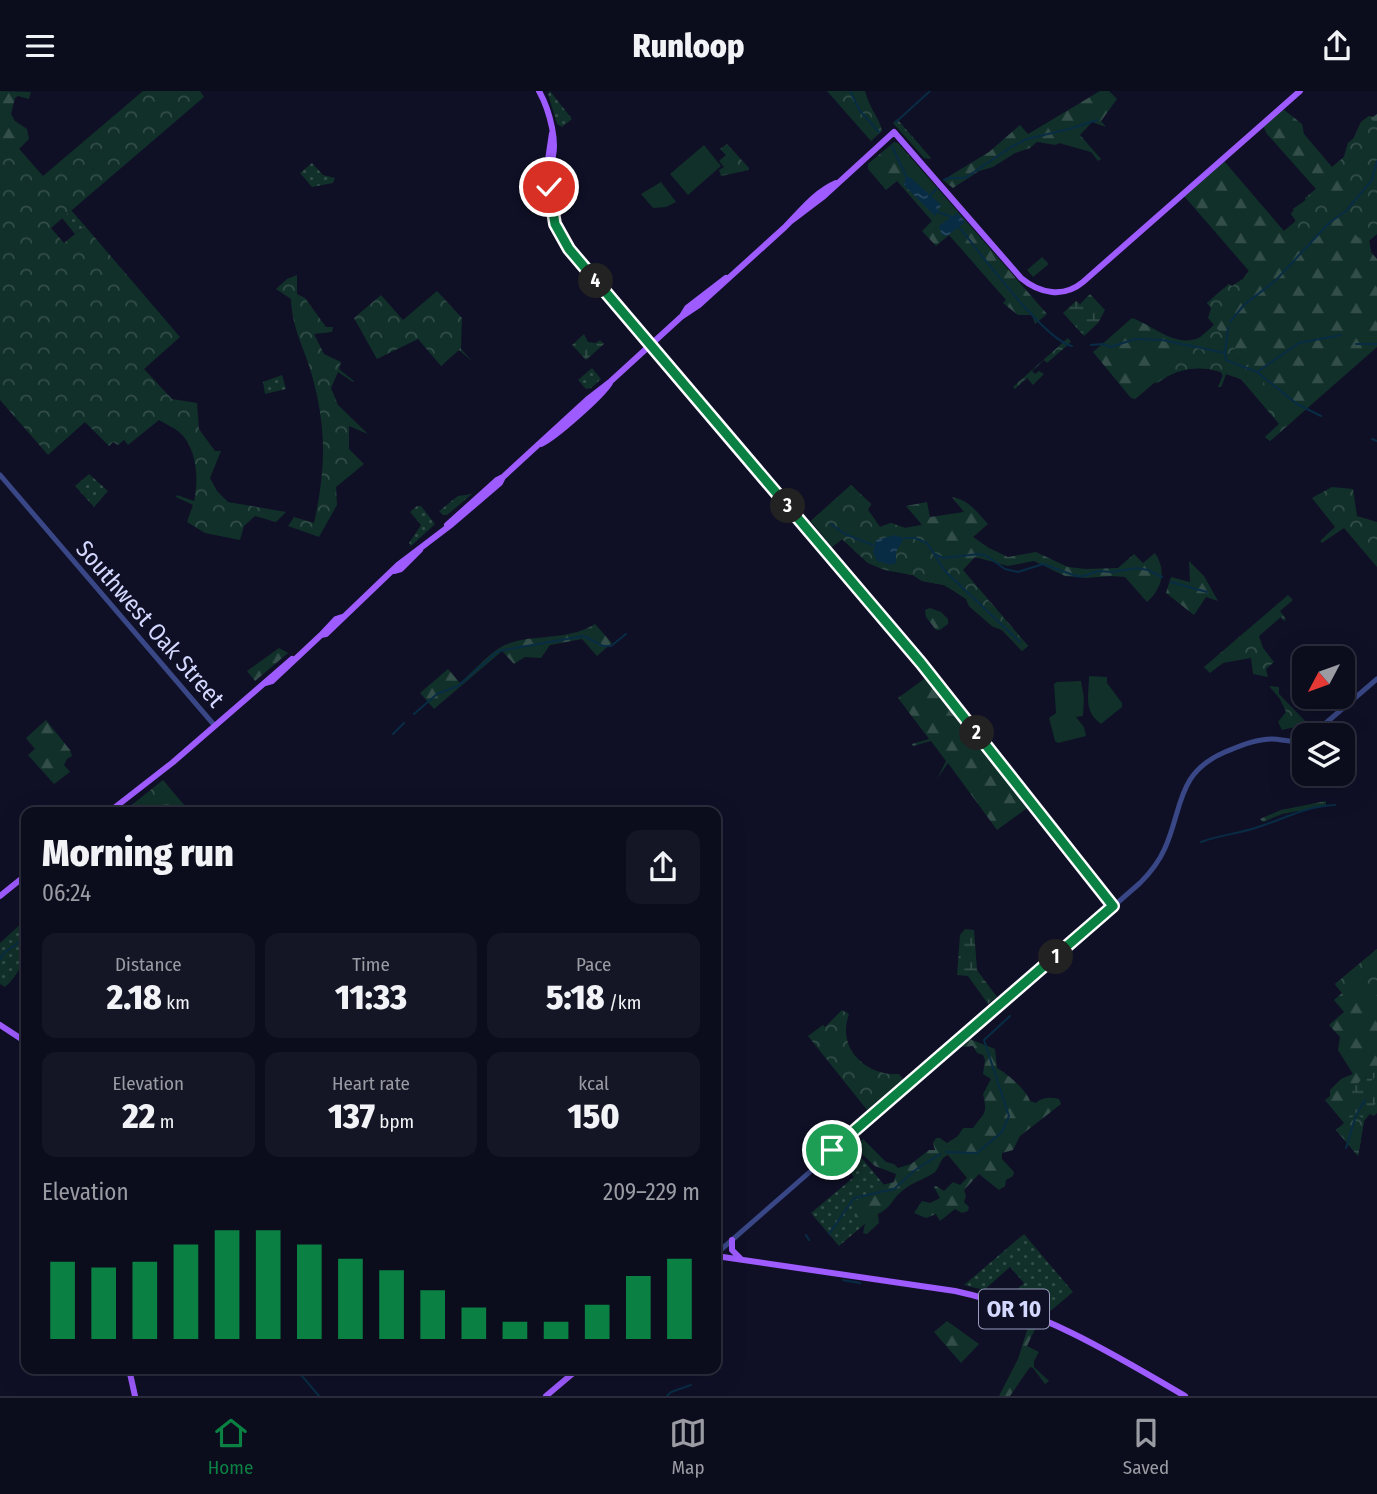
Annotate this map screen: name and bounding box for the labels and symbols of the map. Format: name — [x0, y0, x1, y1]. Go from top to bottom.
pin — [519, 157, 579, 217]
pin: 4 — [578, 263, 614, 299]
pin: 3 — [770, 489, 806, 523]
street label: Southwest Oak Street — [70, 535, 230, 713]
north arrow — [1292, 646, 1354, 709]
pin: 2 — [960, 715, 995, 751]
pin: 1 — [1038, 939, 1074, 975]
pin — [802, 1120, 862, 1180]
road number: OR 10 — [979, 1289, 1049, 1329]

